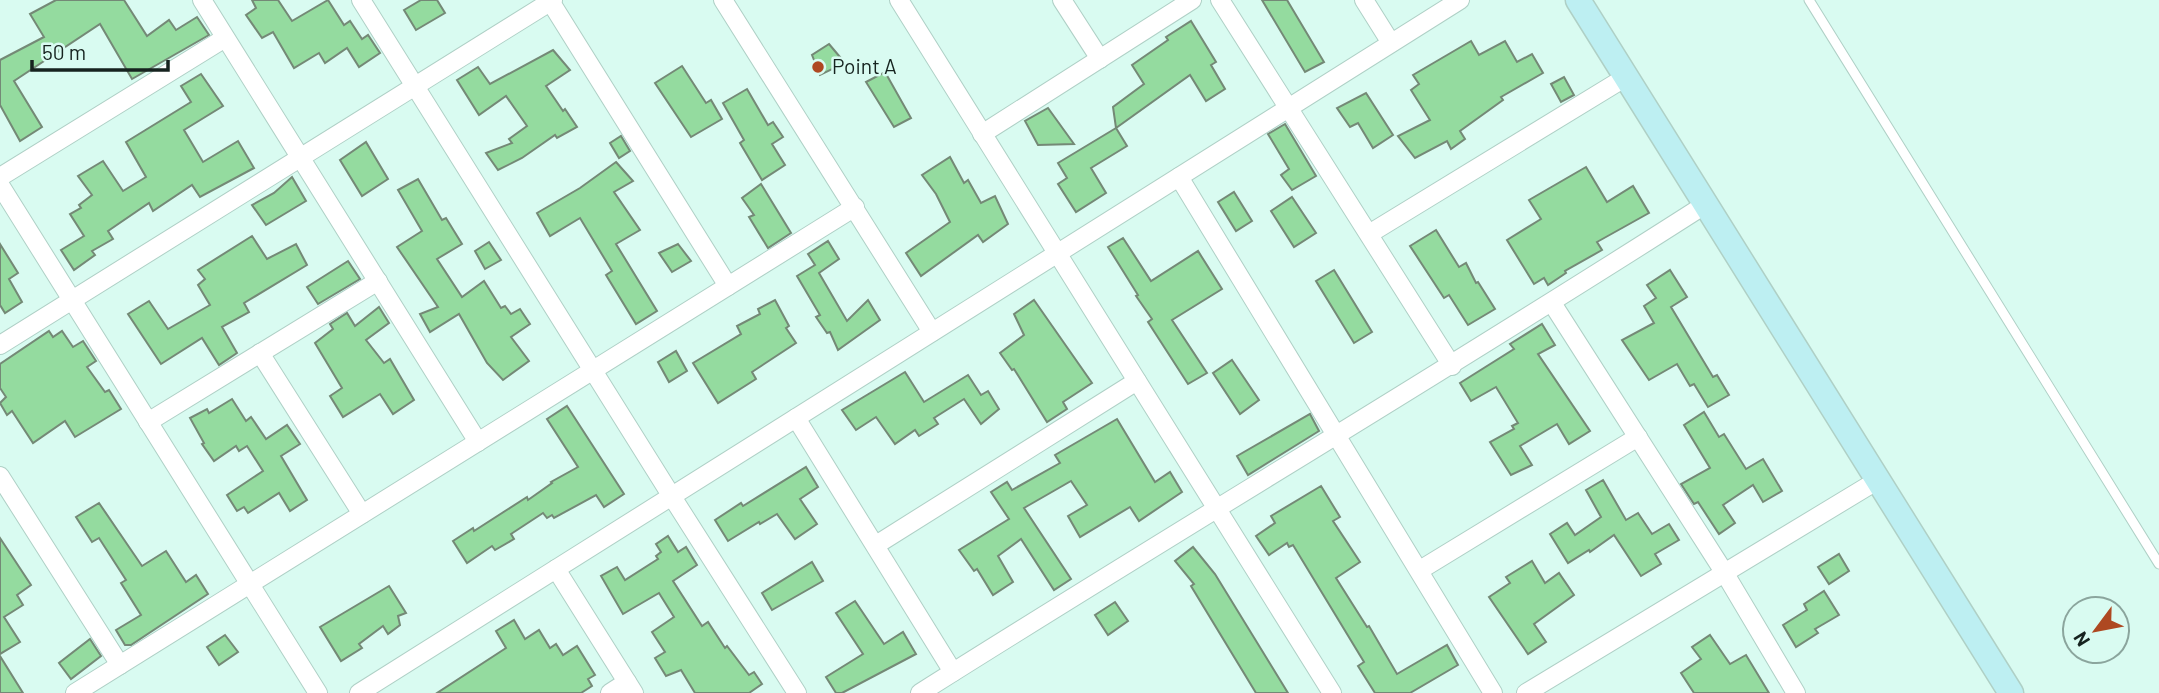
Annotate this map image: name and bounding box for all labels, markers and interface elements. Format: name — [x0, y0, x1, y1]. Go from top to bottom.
scale bar — [32, 28, 168, 72]
text: 50 m — [42, 39, 86, 64]
place label: Point A — [832, 53, 897, 78]
marker: Point A — [810, 59, 826, 75]
north arrow — [2061, 595, 2131, 665]
text: N — [2068, 628, 2094, 651]

